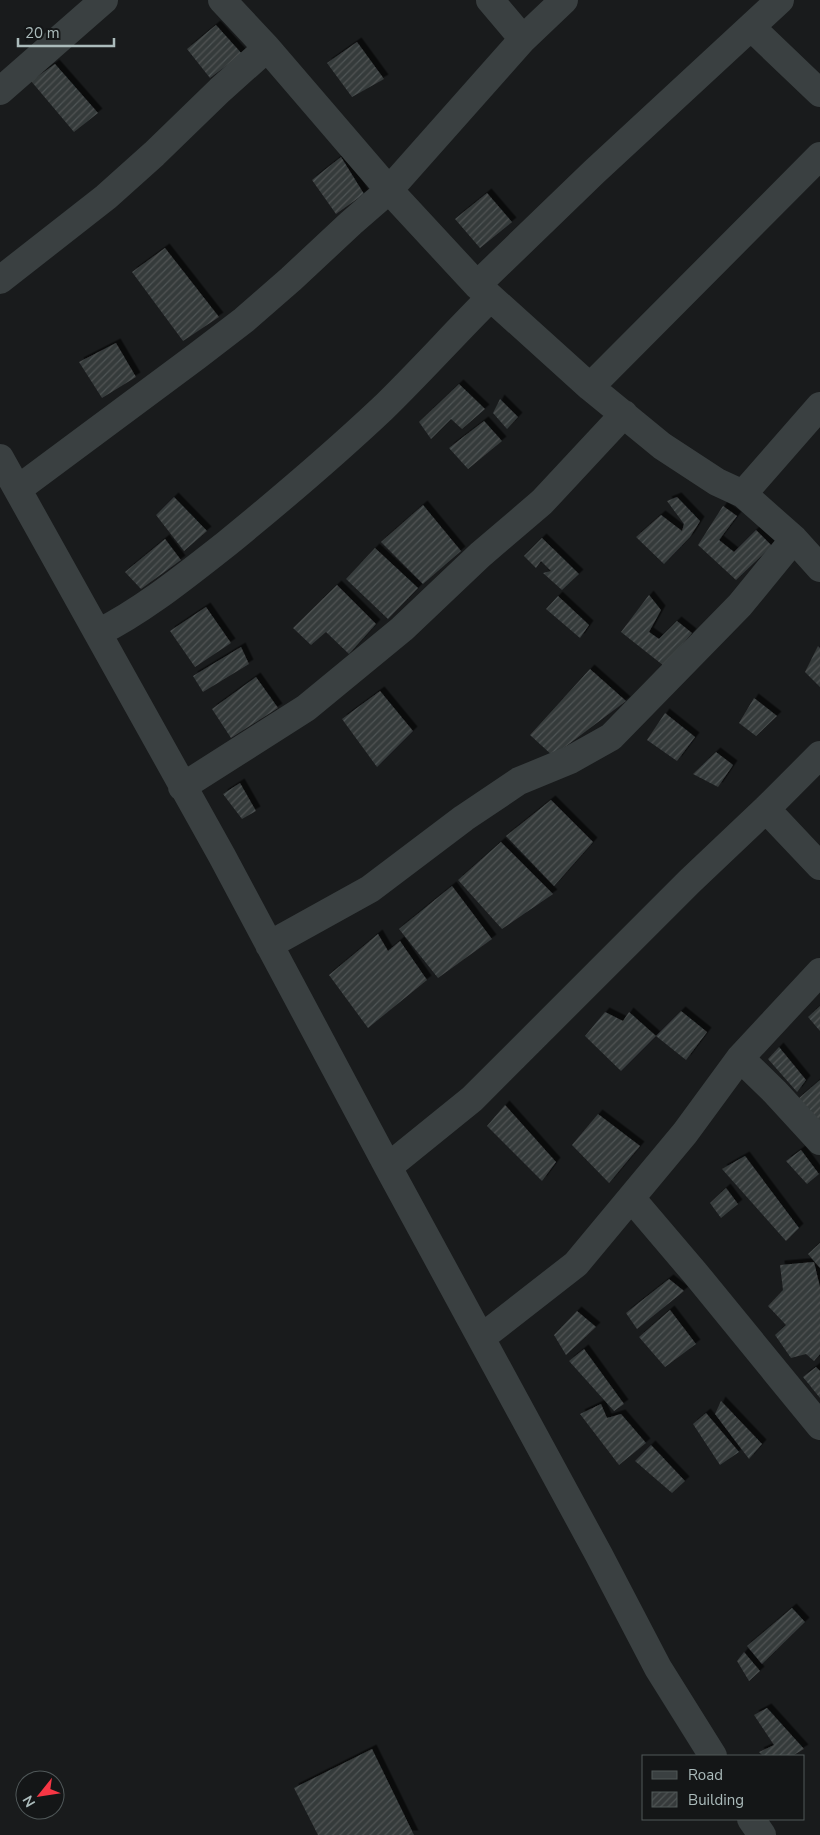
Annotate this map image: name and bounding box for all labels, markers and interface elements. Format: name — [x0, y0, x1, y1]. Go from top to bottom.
scale bar — [18, 15, 114, 47]
text: 20 m — [25, 23, 60, 43]
legend — [642, 1755, 805, 1820]
text: Road — [688, 1765, 723, 1785]
north arrow — [15, 1770, 65, 1820]
text: Building — [688, 1790, 744, 1810]
text: N — [18, 1792, 40, 1811]

